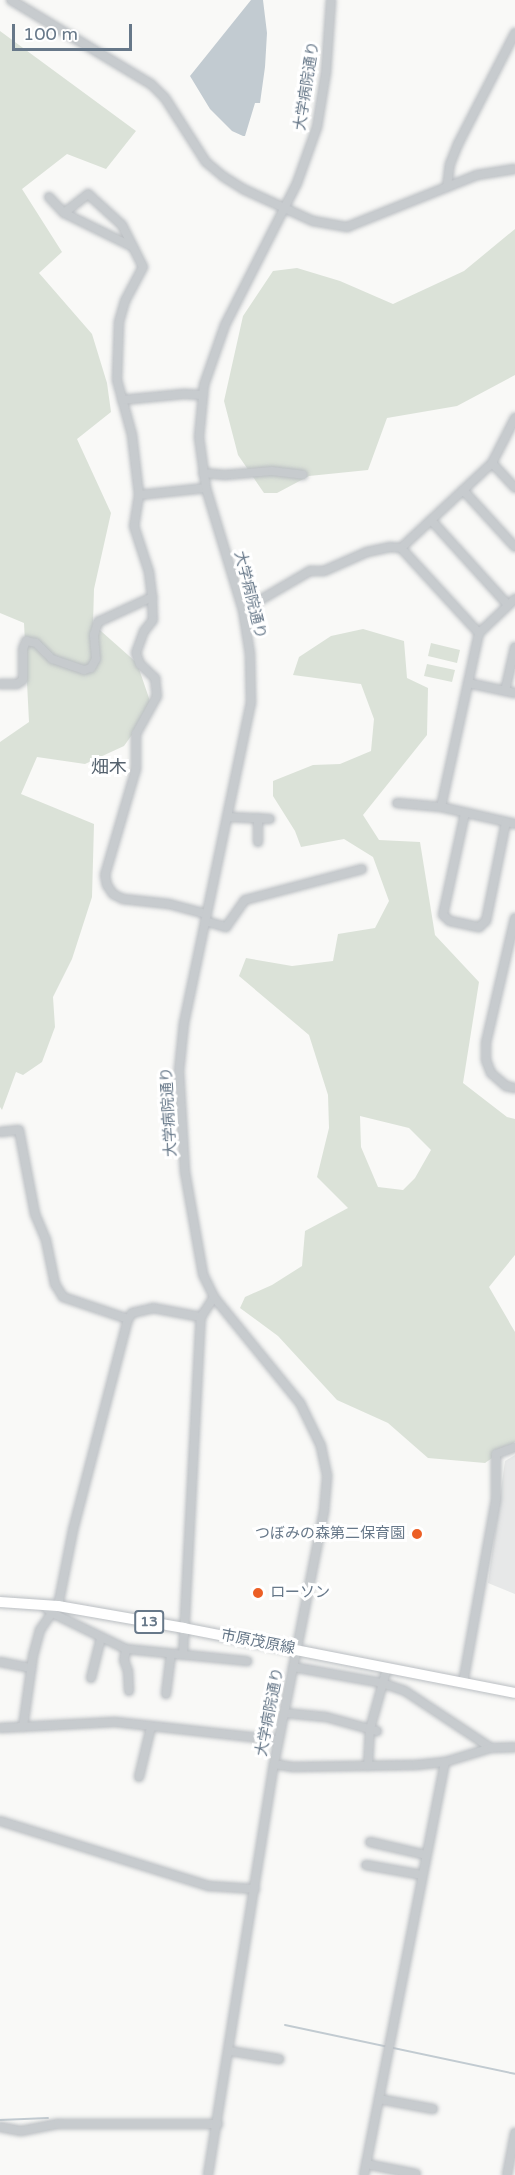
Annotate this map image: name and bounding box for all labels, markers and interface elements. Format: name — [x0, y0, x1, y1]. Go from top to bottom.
scale bar — [15, 12, 135, 50]
text: 100 m — [23, 23, 78, 45]
street label: 大学病院通り — [291, 40, 323, 132]
street label: 大学病院通り — [230, 549, 270, 641]
district label: 畑木 — [91, 756, 127, 778]
street label: 大学病院通り — [158, 1067, 180, 1157]
place label: つぼみの森第二保育園 — [255, 1525, 405, 1543]
marker: つぼみの森第二保育園 — [410, 1527, 424, 1541]
place label: ローソン — [270, 1584, 330, 1602]
marker: ローソン — [251, 1586, 265, 1600]
road number: 13 — [134, 1611, 164, 1633]
street label: 市原茂原線 — [219, 1626, 297, 1658]
street label: 大学病院通り — [253, 1666, 287, 1758]

